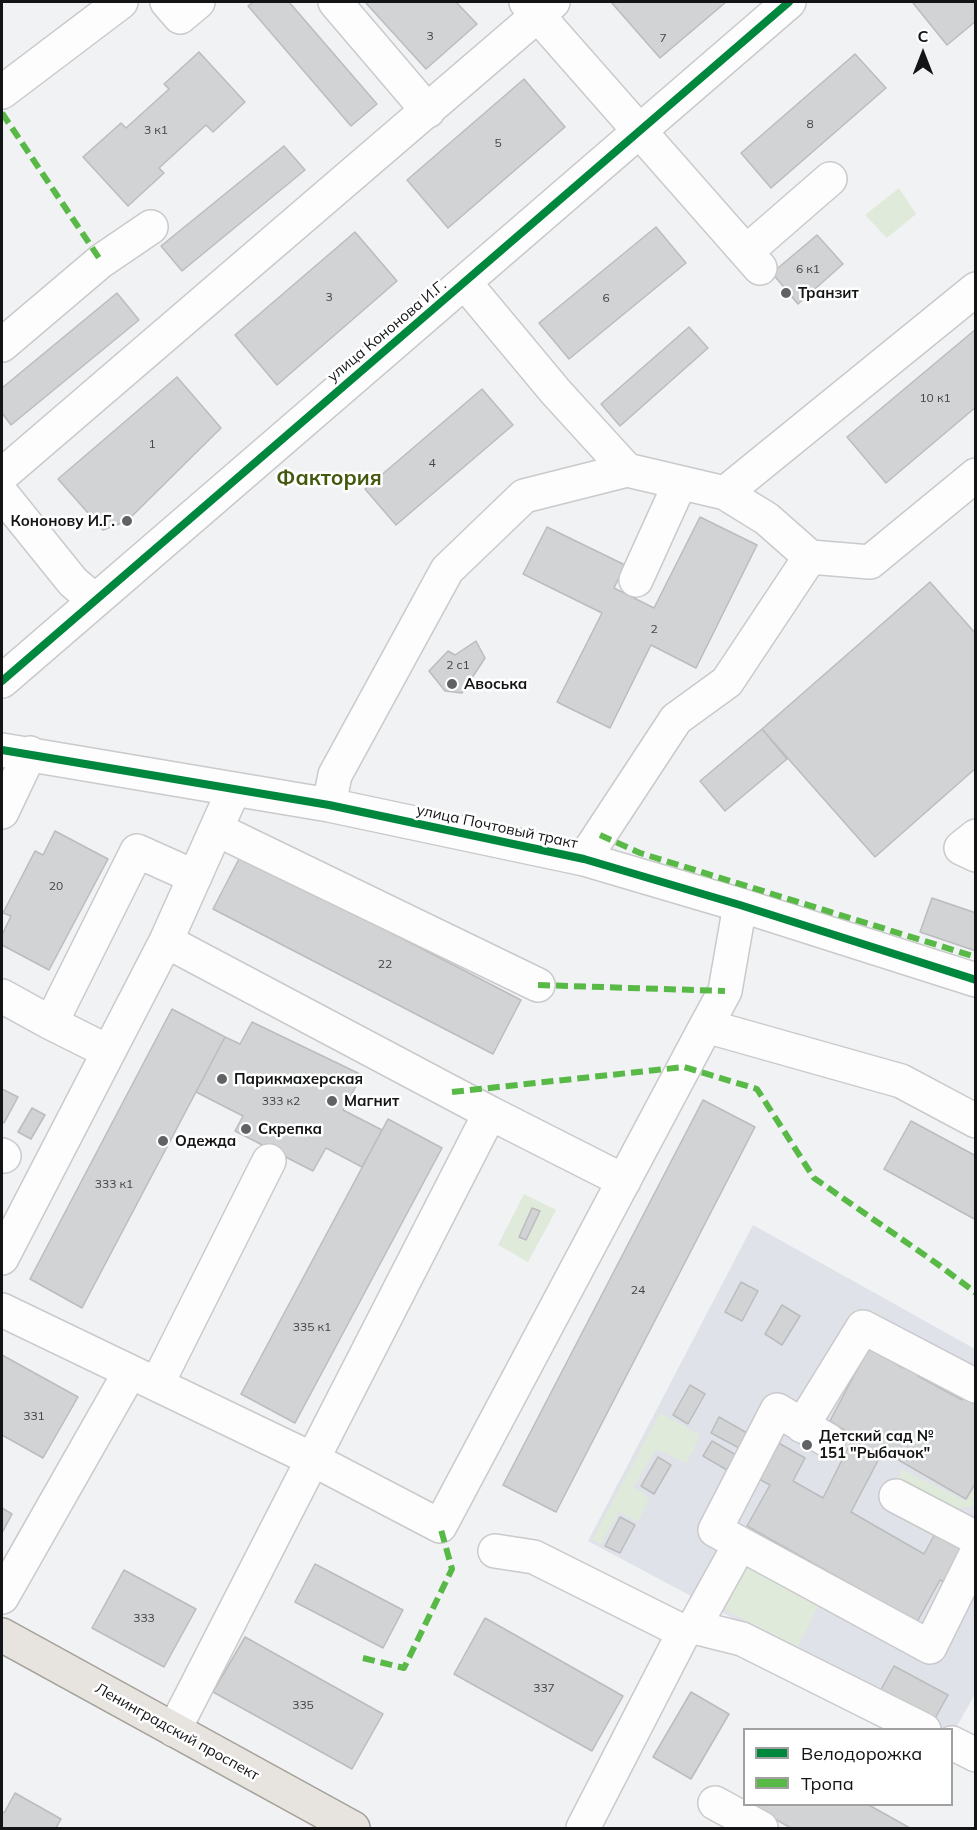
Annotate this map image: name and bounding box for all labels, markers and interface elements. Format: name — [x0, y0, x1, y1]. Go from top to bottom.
north arrow — [893, 24, 953, 84]
text: С — [918, 26, 928, 46]
house number: 3 — [426, 29, 434, 43]
house number: 7 — [659, 31, 667, 45]
house number: 8 — [806, 117, 814, 131]
house number: 3 к1 — [144, 123, 168, 137]
house number: 5 — [494, 136, 502, 150]
house number: 6 к1 — [796, 262, 820, 276]
street label: улица Кононова И.Г. — [324, 276, 450, 386]
place label: Транзит — [798, 284, 859, 302]
marker: Транзит — [779, 286, 793, 300]
house number: 3 — [325, 290, 333, 304]
house number: 6 — [602, 291, 610, 305]
house number: 10 к1 — [919, 391, 951, 405]
house number: 1 — [148, 437, 156, 451]
house number: 4 — [428, 456, 436, 470]
district label: Фактория — [276, 466, 382, 492]
place label: Кононову И.Г. — [10, 512, 115, 530]
marker: Кононову И.Г. — [120, 514, 134, 528]
house number: 2 — [650, 622, 658, 636]
house number: 2 с1 — [446, 658, 470, 672]
place label: Авоська — [464, 675, 527, 693]
marker: Авоська — [445, 677, 459, 691]
street label: улица Почтовый тракт — [415, 801, 579, 853]
house number: 20 — [49, 879, 63, 893]
house number: 22 — [378, 957, 392, 971]
place label: Парикмахерская — [234, 1070, 363, 1088]
marker: Парикмахерская — [215, 1072, 229, 1086]
place label: Магнит — [344, 1092, 399, 1110]
house number: 333 к2 — [262, 1094, 300, 1108]
marker: Магнит — [325, 1094, 339, 1108]
place label: Скрепка — [258, 1120, 322, 1138]
marker: Скрепка — [239, 1122, 253, 1136]
place label: Одежда — [175, 1132, 236, 1150]
marker: Одежда — [156, 1134, 170, 1148]
house number: 333 к1 — [95, 1177, 133, 1191]
house number: 24 — [631, 1283, 645, 1297]
house number: 335 к1 — [293, 1320, 331, 1334]
house number: 331 — [23, 1409, 45, 1423]
place label: Детский сад № 151 "Рыбачок" — [819, 1427, 933, 1462]
marker: Детский сад № 151 "Рыбачок" — [800, 1438, 814, 1452]
house number: 333 — [133, 1611, 155, 1625]
street label: Ленинградский проспект — [92, 1679, 262, 1785]
house number: 337 — [533, 1681, 555, 1695]
house number: 335 — [292, 1698, 314, 1712]
legend — [743, 1728, 953, 1806]
text: Велодорожка — [801, 1742, 922, 1765]
text: Тропа — [801, 1772, 854, 1795]

